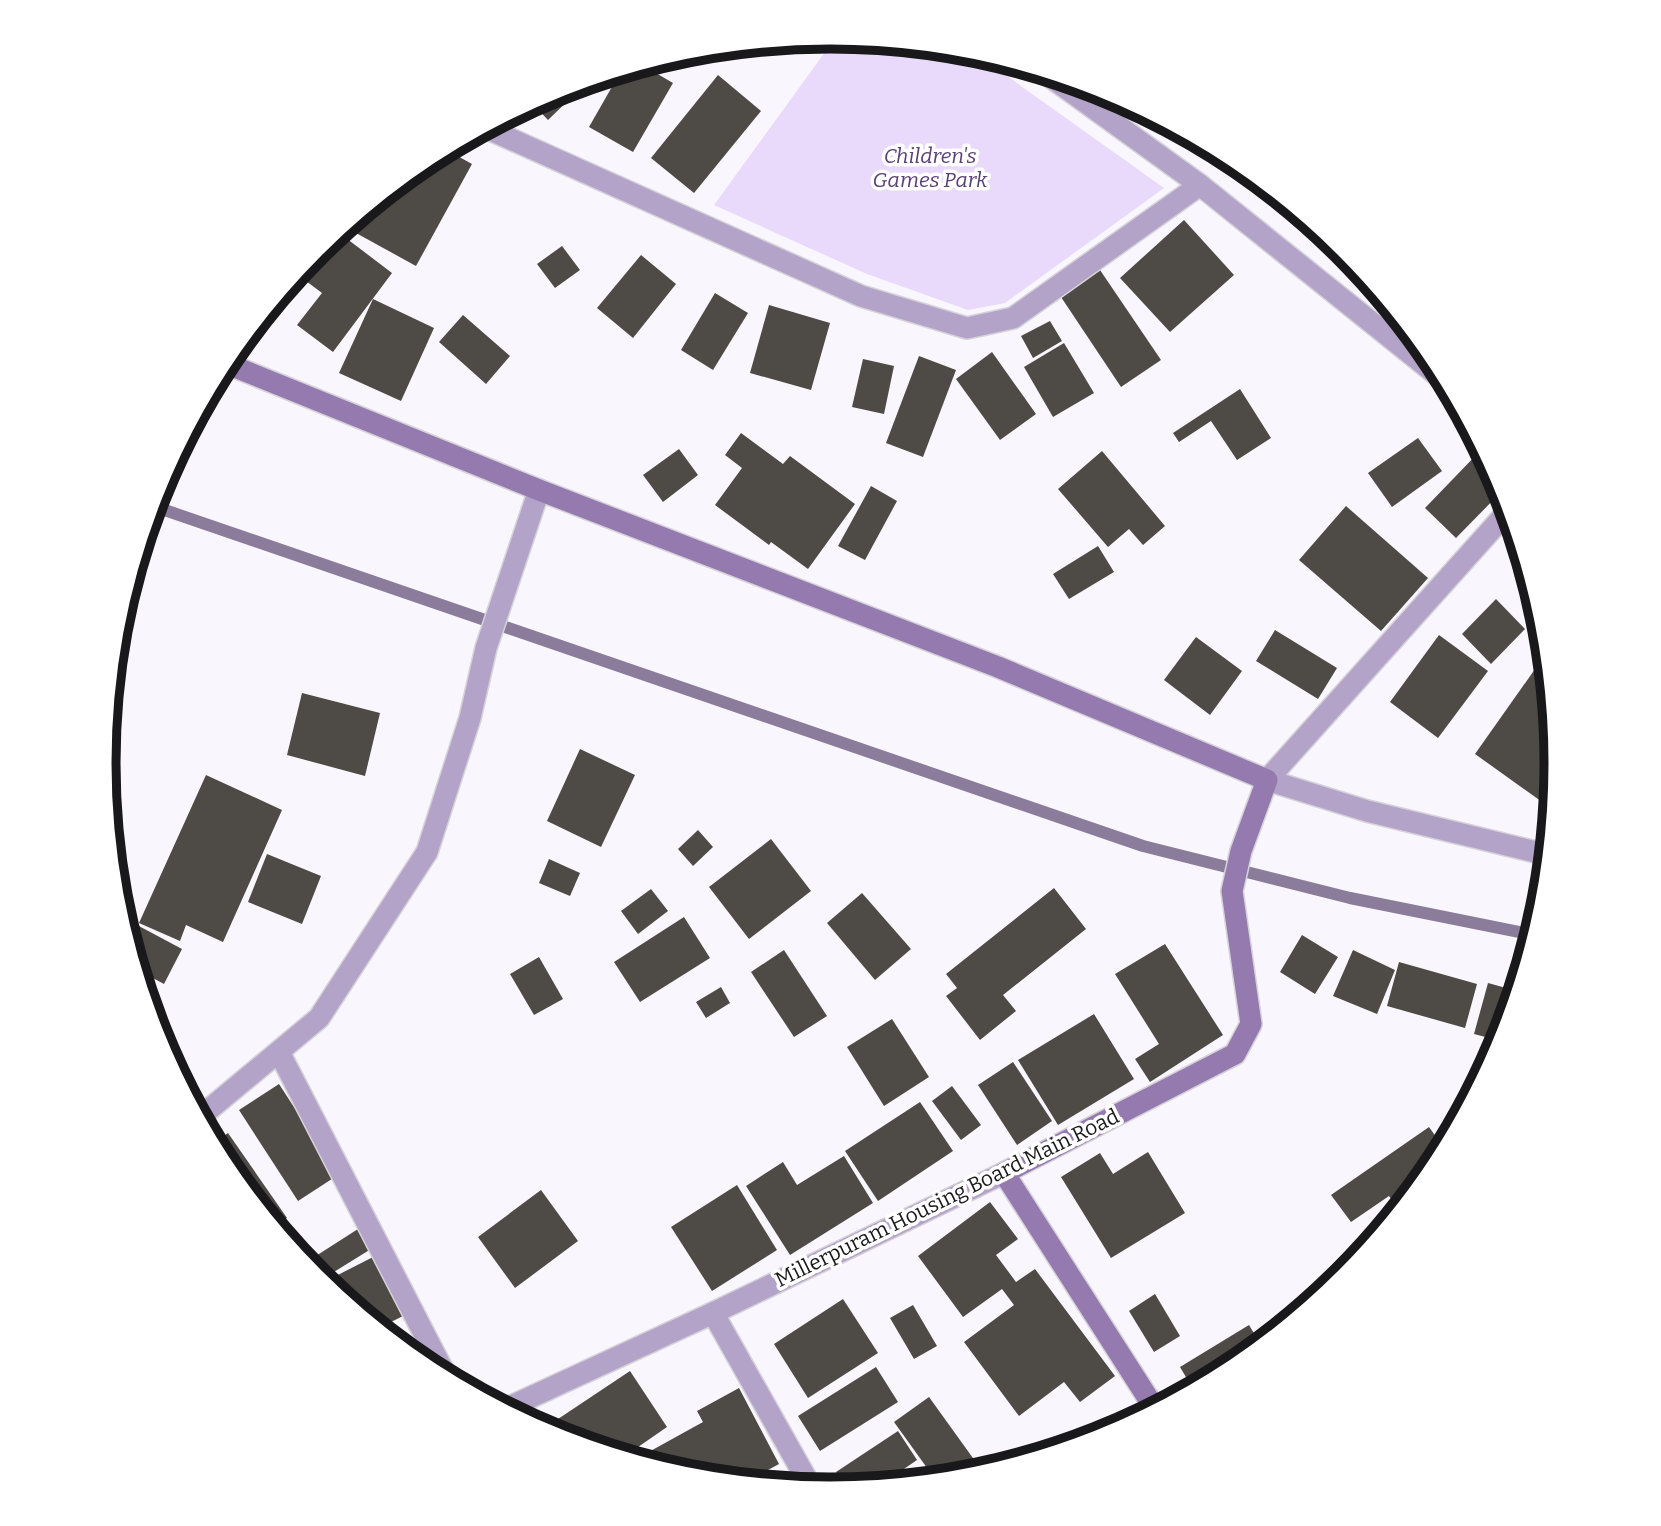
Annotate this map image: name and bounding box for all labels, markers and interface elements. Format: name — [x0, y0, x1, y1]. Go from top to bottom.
park label: Children's Games Park — [873, 143, 988, 193]
street label: Millerpuram Housing Board Main Road — [771, 1103, 1123, 1293]

